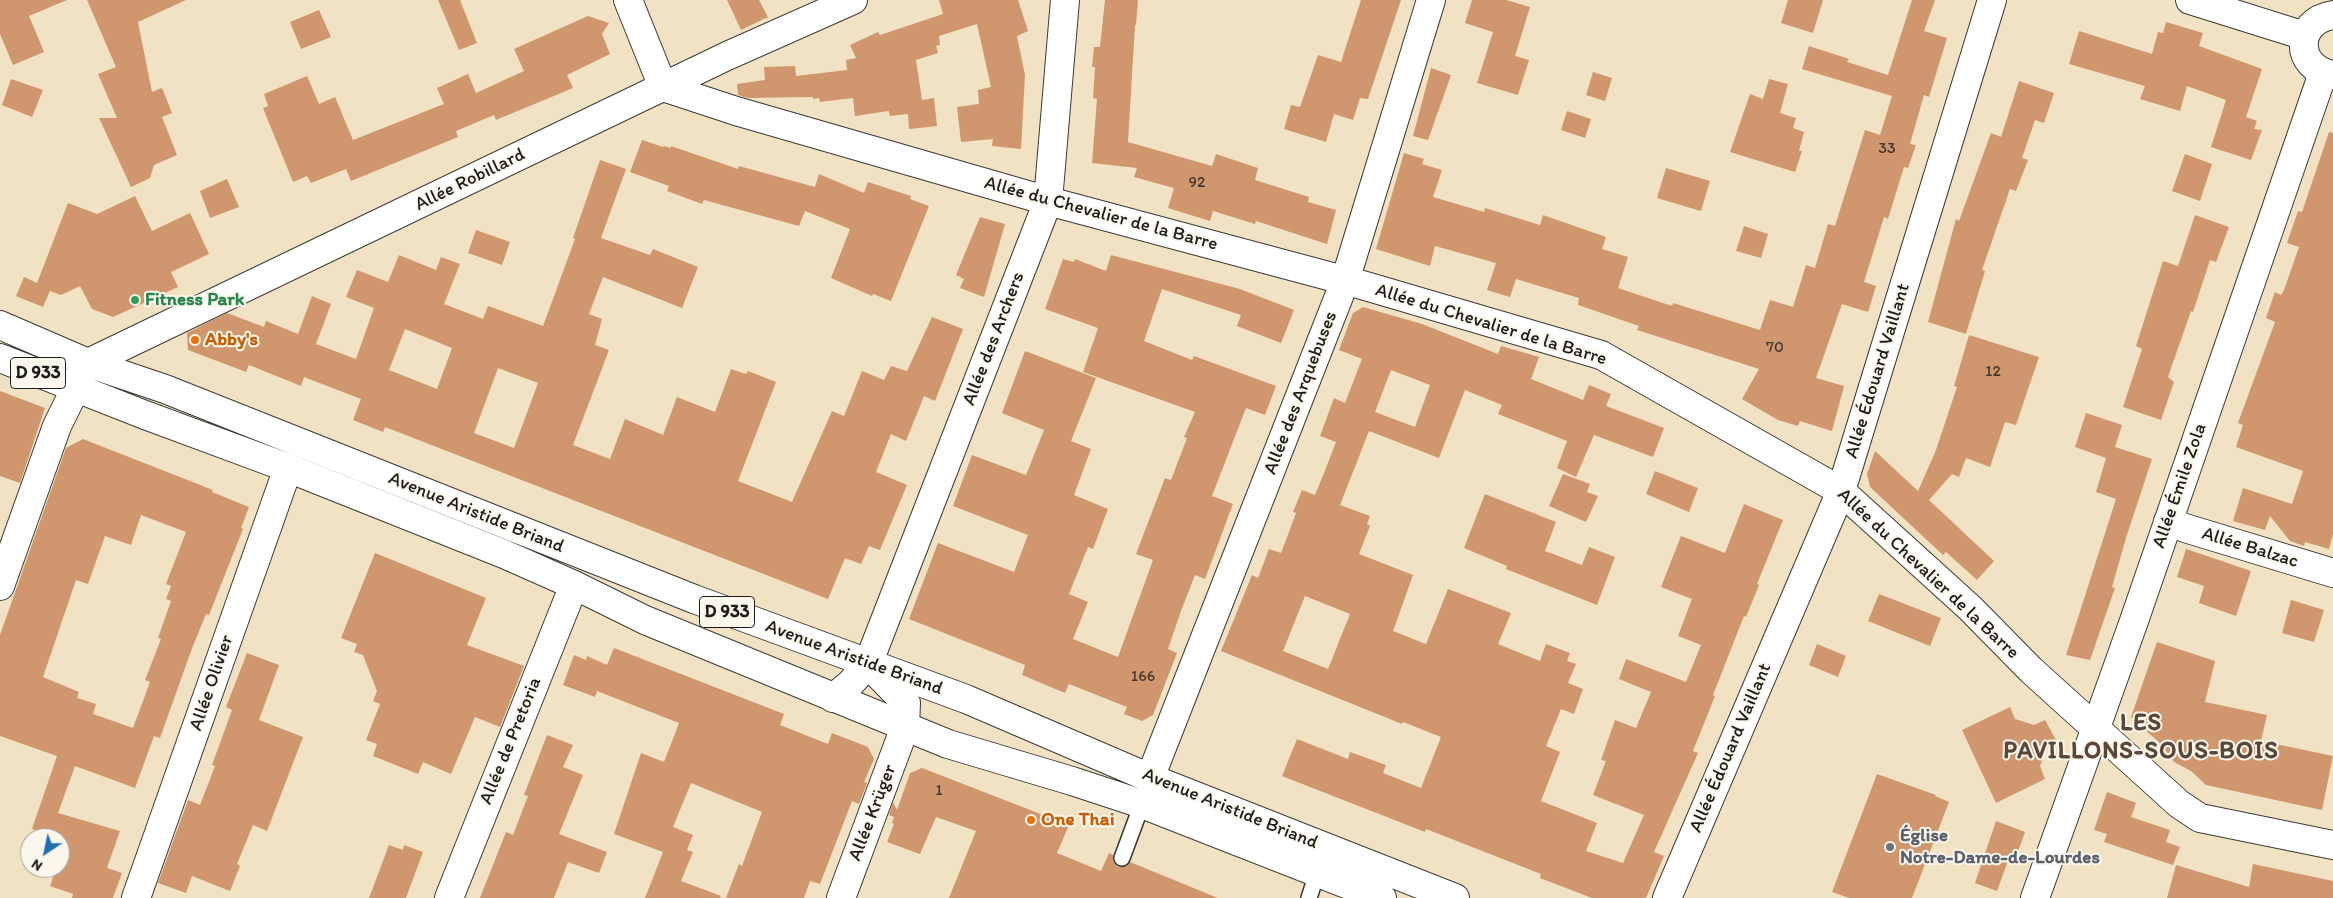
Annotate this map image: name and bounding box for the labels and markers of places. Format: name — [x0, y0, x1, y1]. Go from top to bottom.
place label: Fitness Park — [145, 289, 245, 311]
marker: Fitness Park — [129, 294, 141, 306]
place label: Abby's — [205, 329, 258, 351]
marker: Abby's — [189, 334, 201, 346]
place label: One Thai — [1041, 809, 1114, 831]
marker: One Thai — [1025, 814, 1037, 826]
place label: Église Notre-Dame-de-Lourdes — [1900, 825, 2100, 869]
marker: Église Notre-Dame-de-Lourdes — [1884, 841, 1896, 853]

